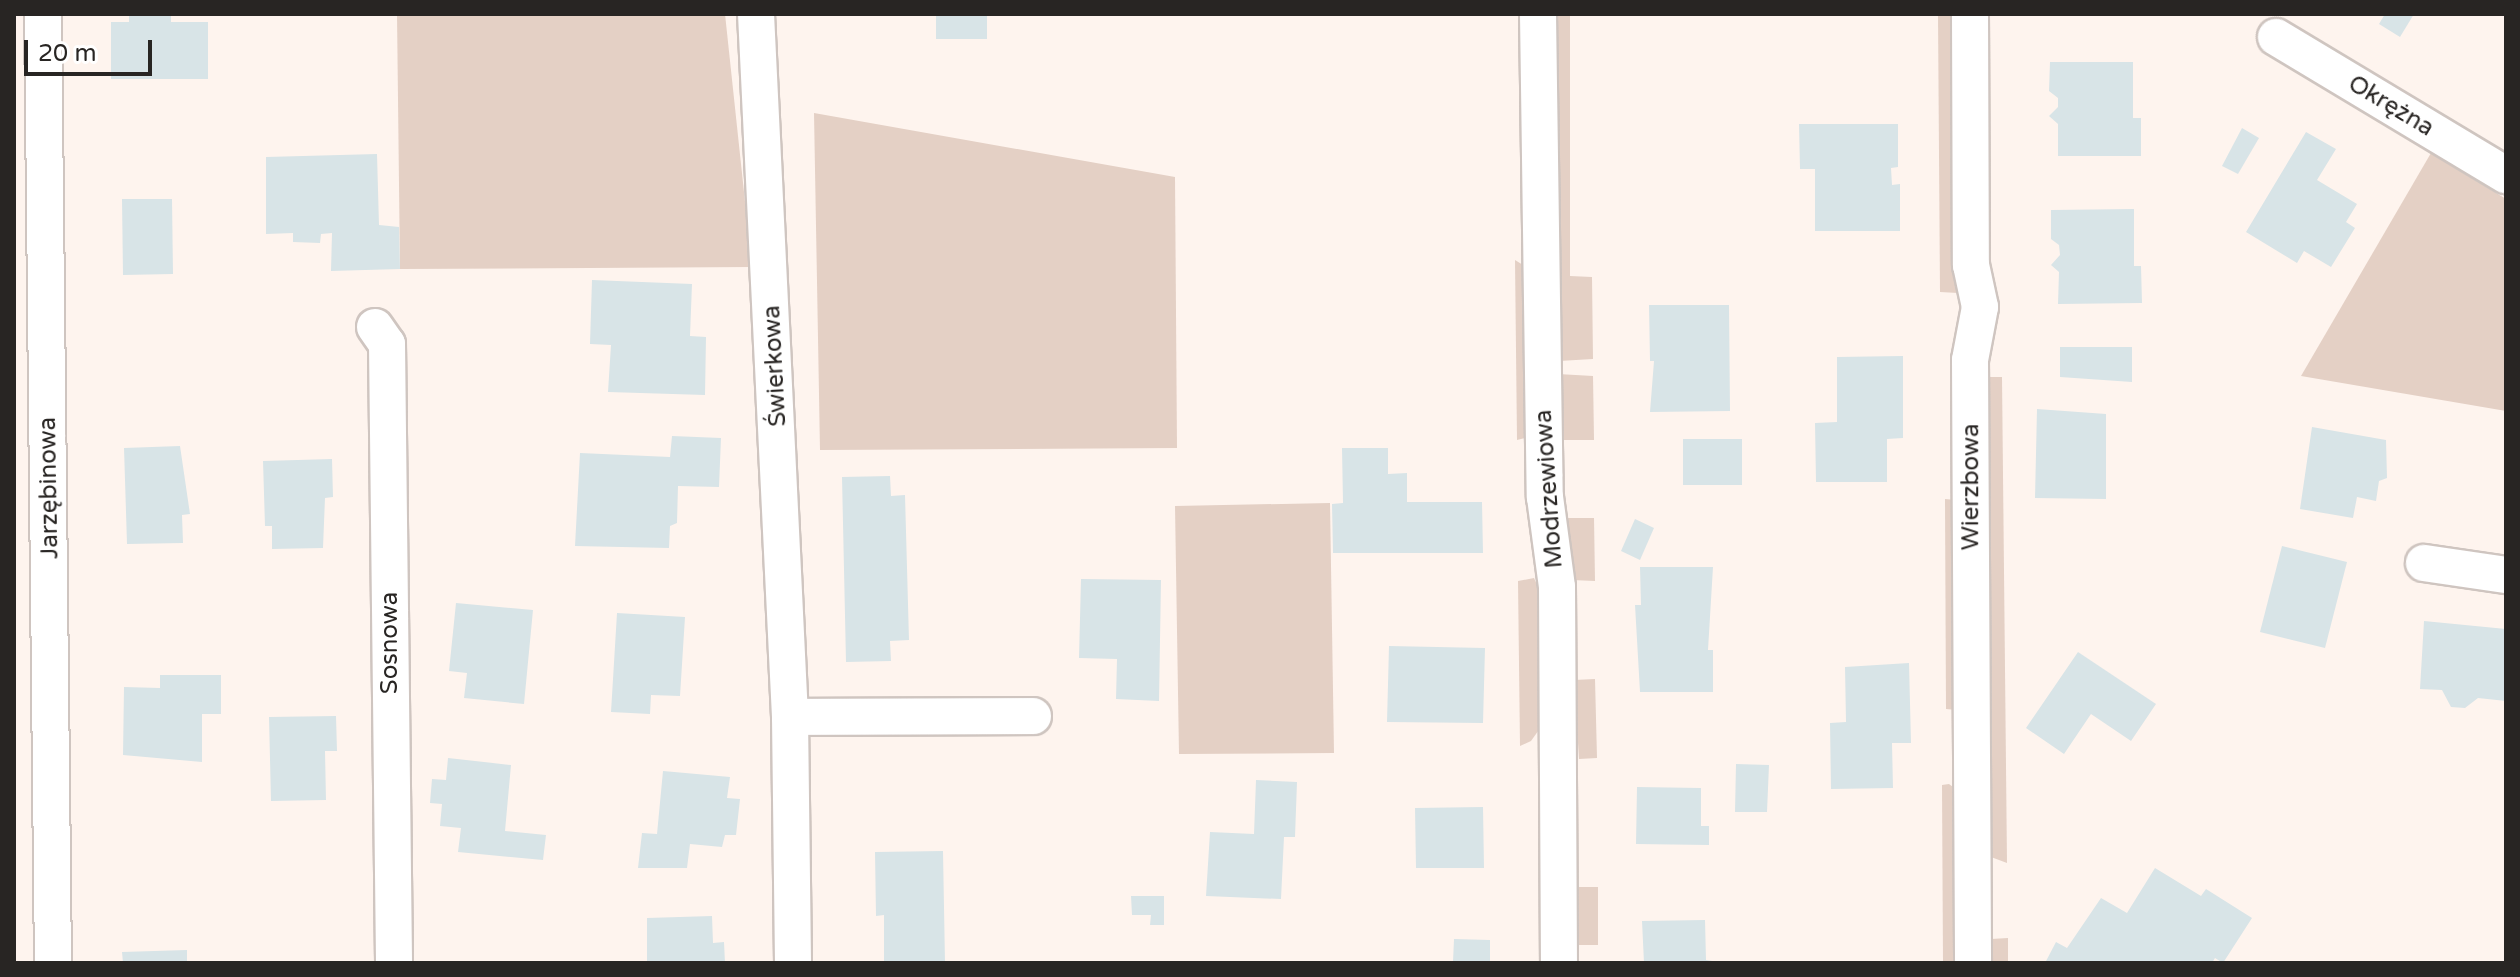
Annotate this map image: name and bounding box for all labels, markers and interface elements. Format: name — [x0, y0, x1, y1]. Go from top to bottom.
scale bar — [28, 24, 156, 74]
text: 20 m — [38, 39, 96, 68]
street label: Okrężna — [2343, 69, 2439, 143]
street label: Świerkowa — [757, 305, 793, 427]
street label: Modrzewiowa — [1529, 409, 1569, 569]
street label: Jarzębinowa — [33, 417, 65, 559]
street label: Wierzbowa — [1957, 424, 1985, 550]
street label: Sosnowa — [376, 592, 404, 694]

